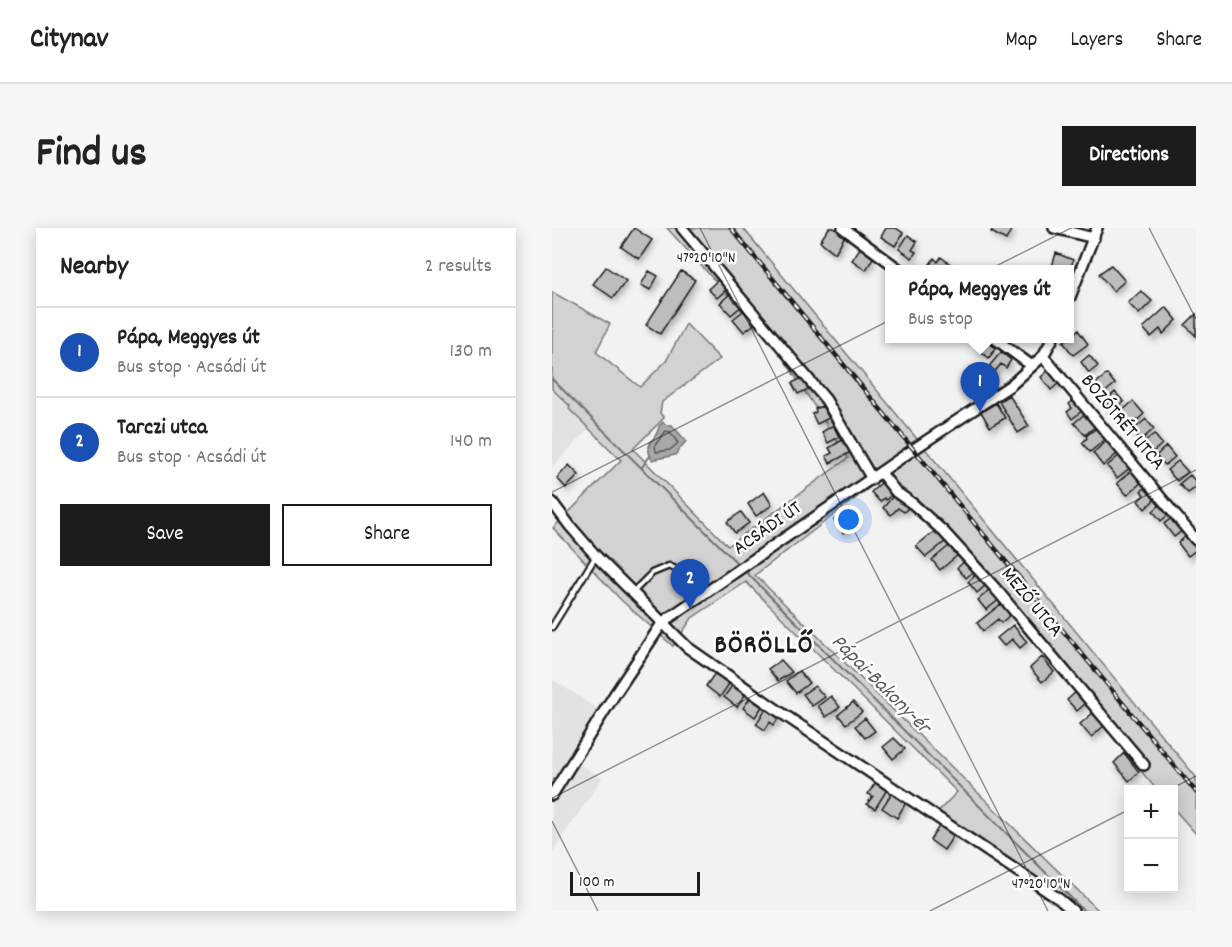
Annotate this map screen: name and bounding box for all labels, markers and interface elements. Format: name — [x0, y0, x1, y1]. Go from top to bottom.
text: Citynav — [30, 21, 108, 61]
text: Map — [1006, 26, 1037, 56]
text: Layers — [1070, 26, 1123, 56]
text: Share — [1156, 26, 1202, 56]
text: Find us — [36, 126, 147, 186]
button: Directions — [1062, 126, 1196, 186]
text: 47°20'10"N — [677, 248, 735, 270]
text: Nearby — [60, 249, 128, 286]
text: 2 results — [425, 253, 492, 281]
popup — [885, 265, 1074, 343]
text: Pápa, Meggyes út — [908, 275, 1051, 306]
text: Bus stop — [908, 306, 973, 334]
text: Pápa, Meggyes út — [117, 323, 260, 354]
text: 1 — [77, 338, 82, 366]
text: 130 m — [450, 338, 492, 366]
text: Bus stop · Acsádi út — [117, 354, 267, 382]
pin: 1 — [960, 362, 1000, 412]
street label: BOZÓTRÉT UTCA — [1073, 369, 1171, 477]
text: Tarczi utca — [117, 413, 207, 444]
text: 2 — [75, 428, 84, 456]
text: 140 m — [450, 428, 492, 456]
text: Bus stop · Acsádi út — [117, 444, 267, 472]
street label: ACSÁDI ÚT — [728, 495, 808, 563]
button: Save — [60, 504, 270, 566]
button: Share — [282, 504, 492, 566]
your location — [834, 505, 863, 534]
pin: 2 — [670, 560, 710, 609]
street label: MEZŐ UTCA — [993, 562, 1069, 644]
district label: BÖRÖLLŐ — [714, 628, 814, 665]
water label: Pápai-Bakony-ér — [823, 628, 938, 743]
map controls — [1124, 785, 1178, 893]
button: + — [1124, 785, 1178, 839]
button: − — [1124, 839, 1178, 893]
scale bar — [570, 869, 700, 896]
text: 100 m — [579, 871, 615, 894]
text: 47°20'10"N — [1012, 874, 1070, 896]

